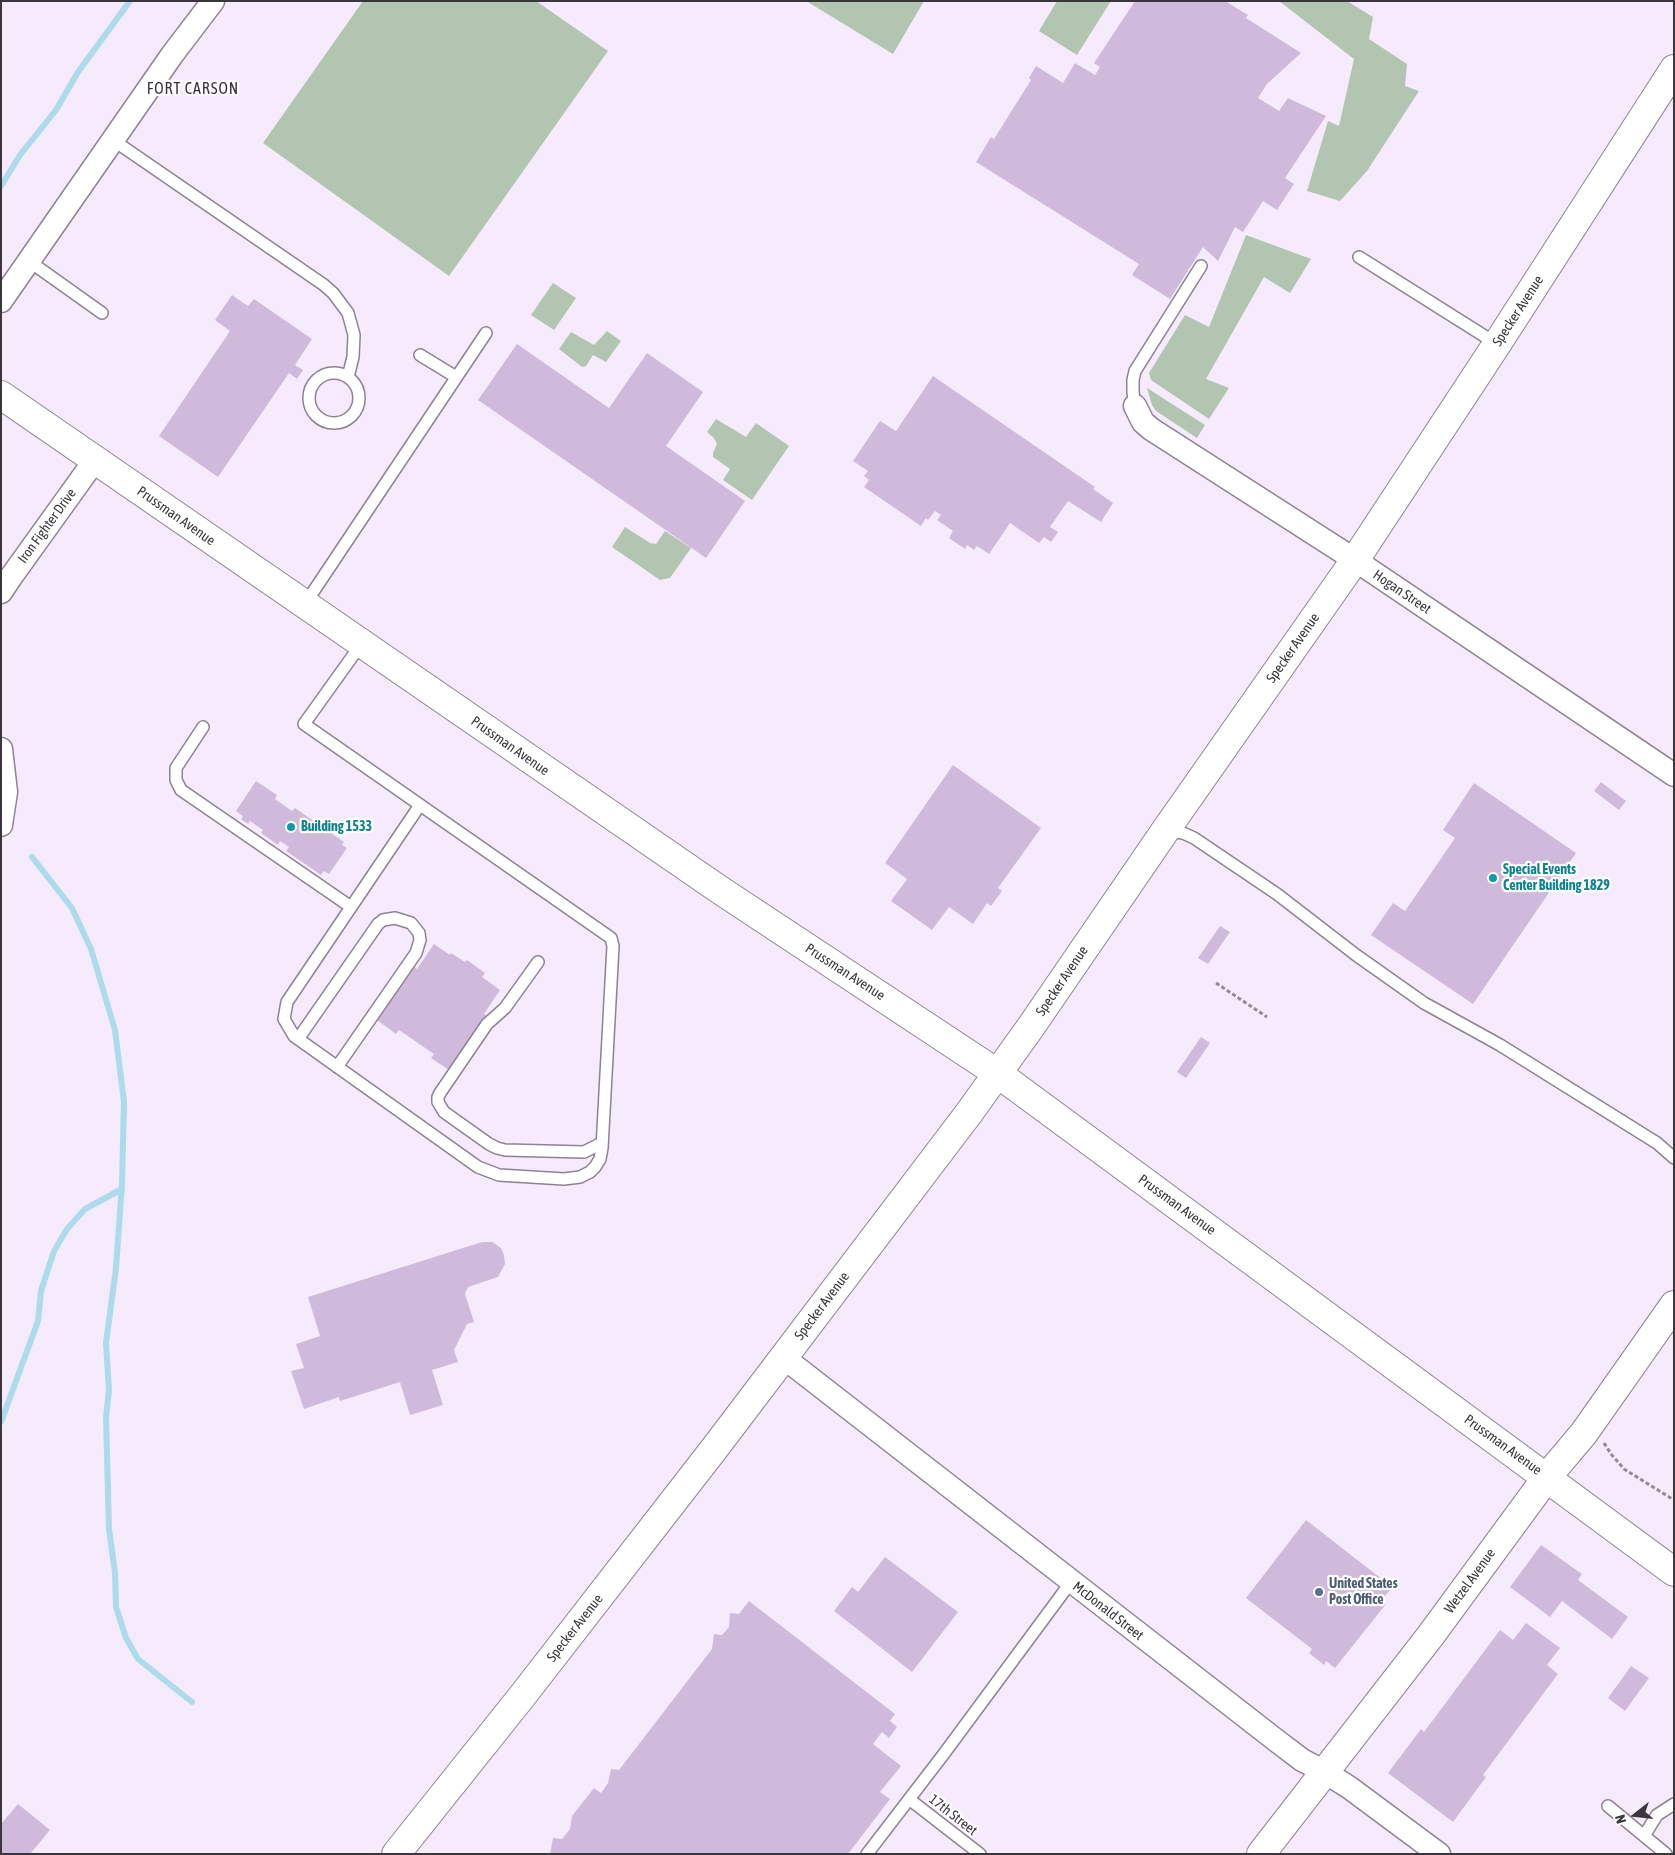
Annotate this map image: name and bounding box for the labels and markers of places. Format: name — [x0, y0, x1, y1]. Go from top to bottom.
place label: Building 1533 — [301, 819, 372, 835]
marker: Building 1533 — [285, 821, 297, 833]
place label: Special Events Center Building 1829 — [1503, 862, 1610, 894]
marker: Special Events Center Building 1829 — [1487, 872, 1499, 884]
place label: United States Post Office — [1329, 1576, 1398, 1608]
marker: United States Post Office — [1313, 1586, 1325, 1598]

